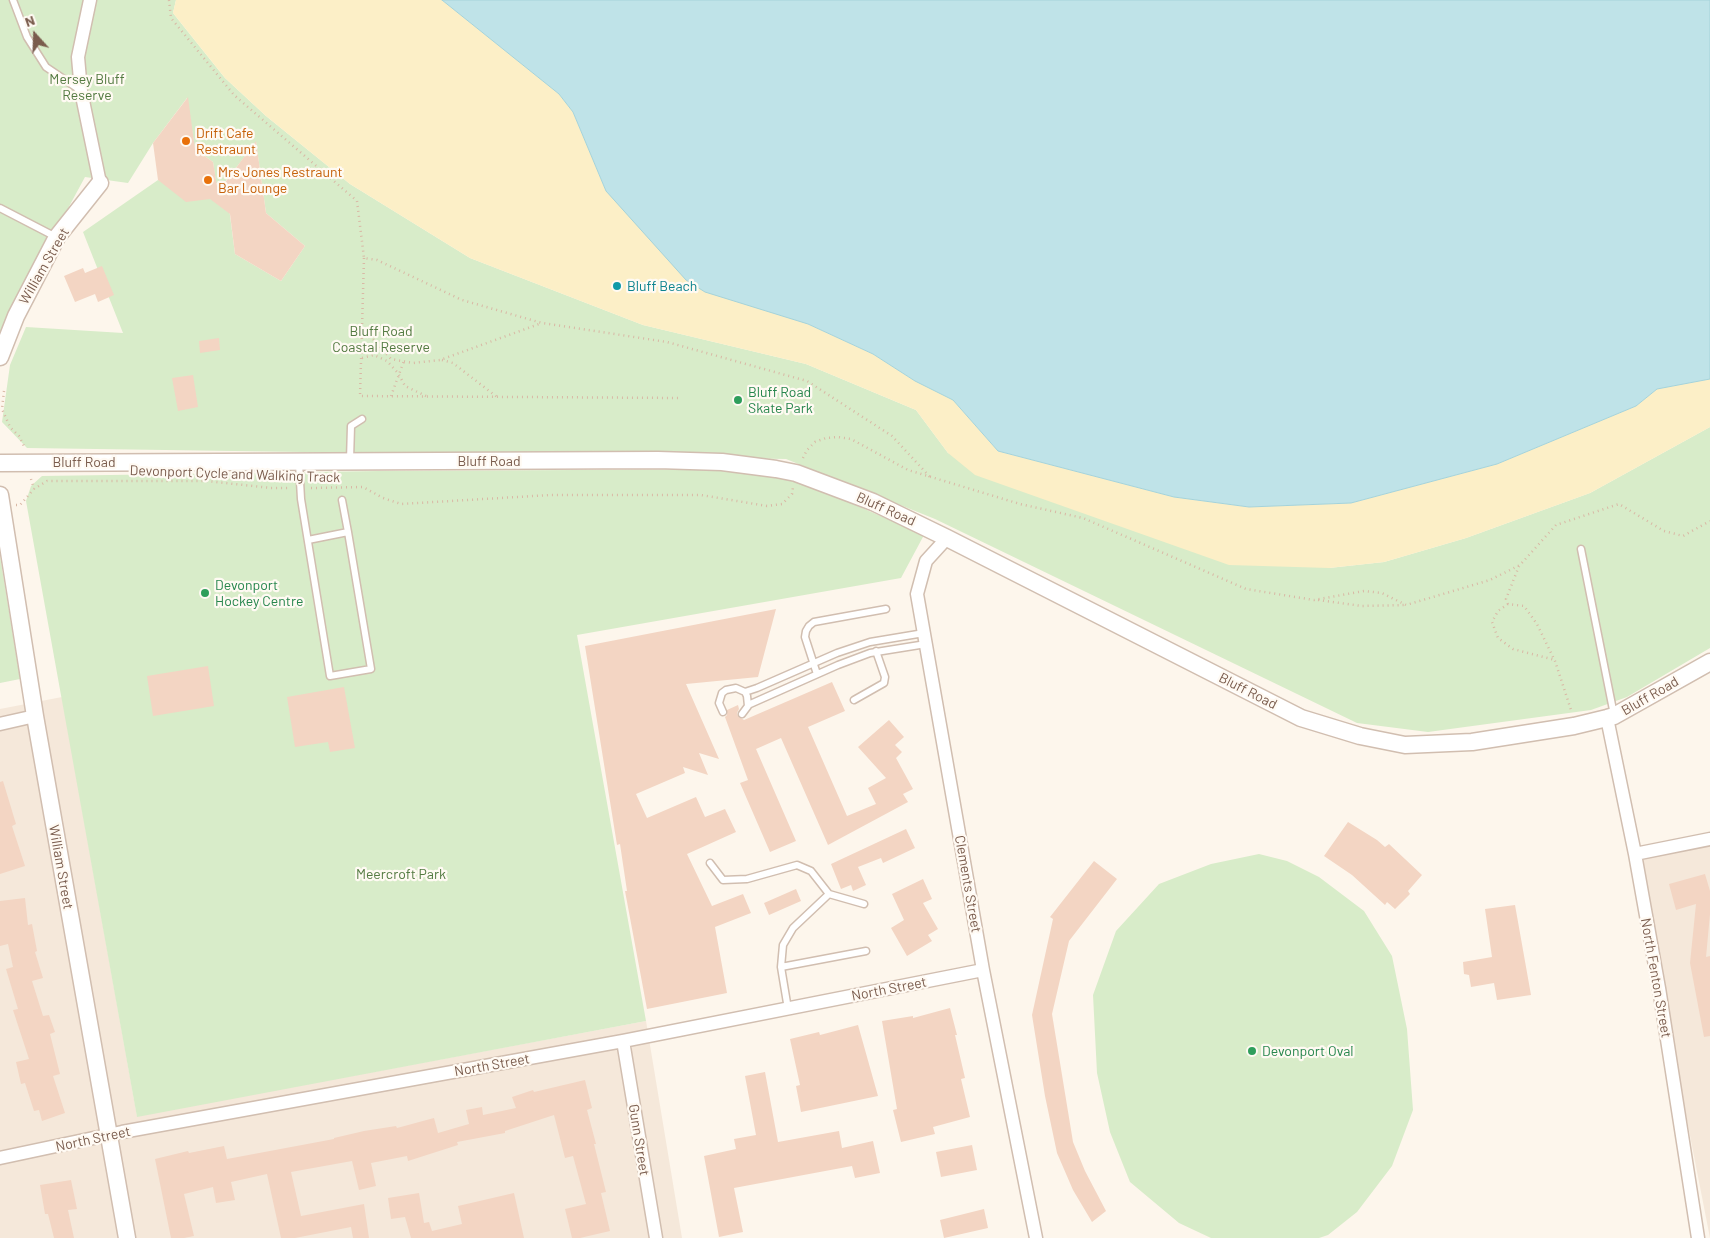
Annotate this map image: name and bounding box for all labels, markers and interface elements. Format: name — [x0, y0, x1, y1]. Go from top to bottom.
north arrow — [10, 10, 60, 60]
text: N — [22, 11, 37, 30]
park label: Mersey Bluff Reserve — [49, 71, 125, 104]
place label: Drift Cafe Restraunt — [196, 125, 256, 158]
marker: Drift Cafe Restraunt — [180, 135, 192, 147]
place label: Mrs Jones Restraunt Bar Lounge — [218, 164, 343, 196]
marker: Mrs Jones Restraunt Bar Lounge — [202, 174, 214, 186]
street label: William Street — [15, 225, 73, 307]
place label: Bluff Beach — [627, 278, 697, 294]
marker: Bluff Beach — [611, 280, 623, 292]
park label: Bluff Road Coastal Reserve — [332, 323, 430, 356]
place label: Bluff Road Skate Park — [748, 384, 813, 417]
marker: Bluff Road Skate Park — [732, 394, 744, 406]
street label: Bluff Road — [457, 453, 521, 469]
street label: Bluff Road — [52, 454, 116, 470]
street label: Devonport Cycle and Walking Track — [129, 462, 341, 486]
street label: Bluff Road — [854, 488, 918, 530]
place label: Devonport Hockey Centre — [215, 577, 303, 610]
marker: Devonport Hockey Centre — [199, 587, 211, 599]
street label: Bluff Road — [1216, 669, 1280, 713]
street label: Bluff Road — [1618, 673, 1682, 719]
street label: William Street — [45, 823, 77, 911]
street label: Clements Street — [951, 834, 985, 934]
park label: Meercroft Park — [356, 866, 446, 882]
street label: North Fenton Street — [1637, 917, 1675, 1039]
street label: North Street — [850, 973, 928, 1005]
place label: Devonport Oval — [1262, 1043, 1354, 1059]
marker: Devonport Oval — [1246, 1045, 1258, 1057]
street label: North Street — [453, 1050, 531, 1080]
street label: Gunn Street — [625, 1103, 653, 1177]
street label: North Street — [54, 1123, 132, 1155]

